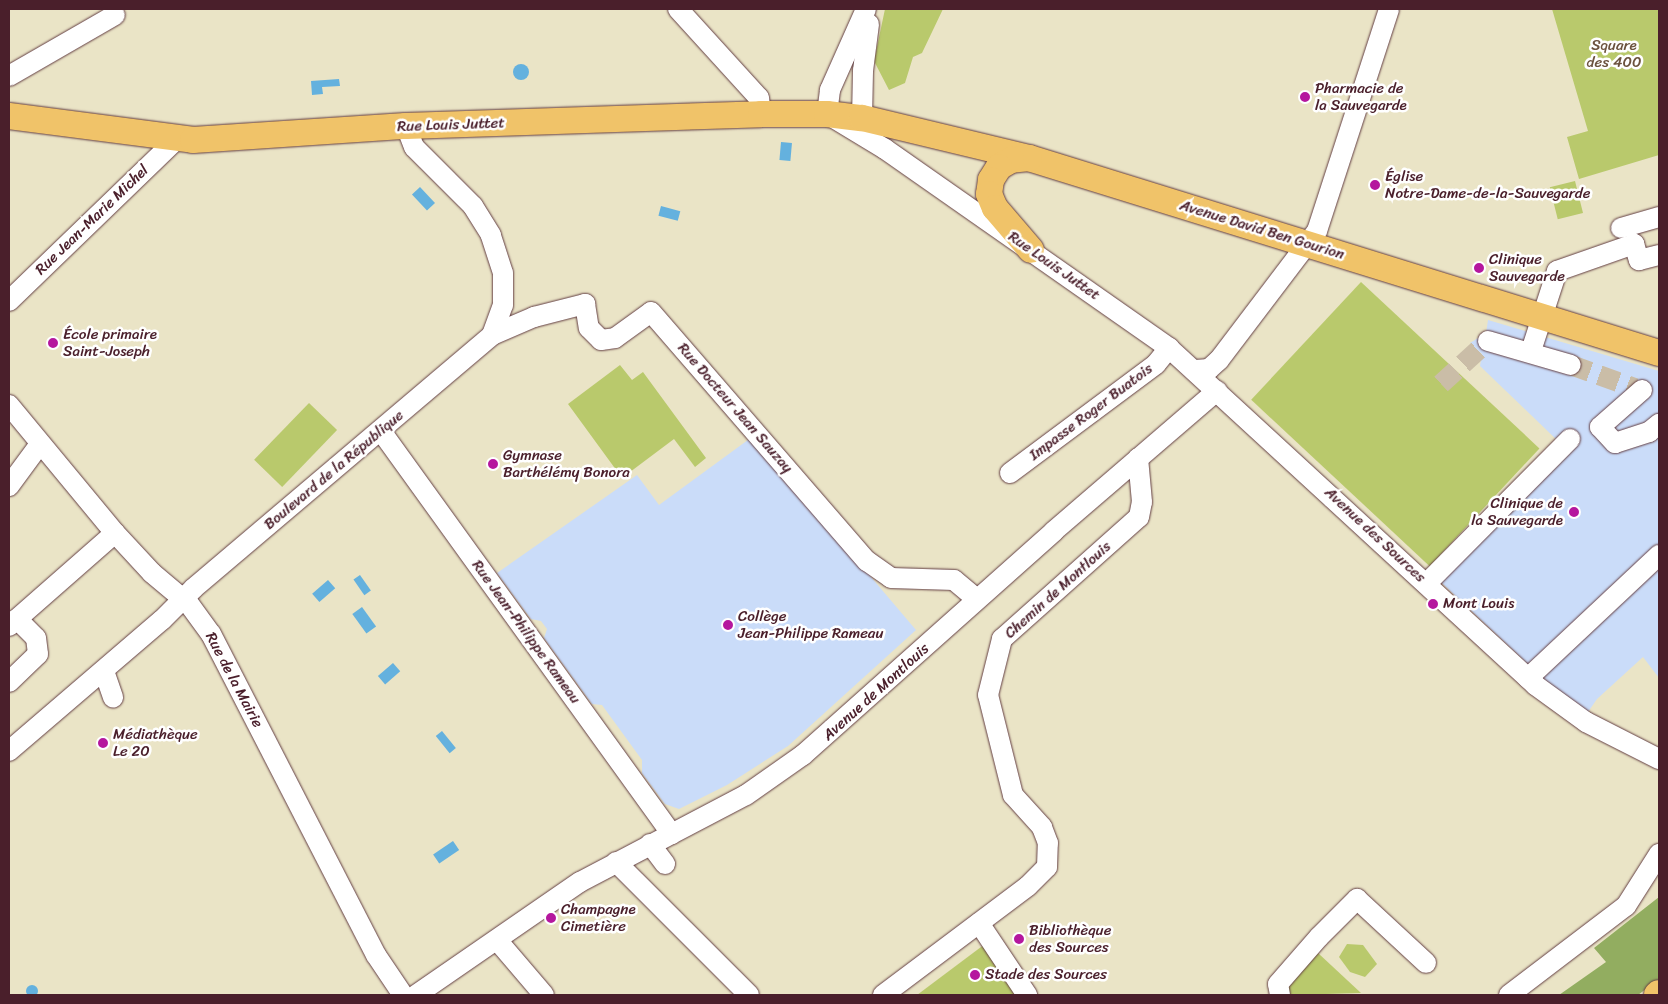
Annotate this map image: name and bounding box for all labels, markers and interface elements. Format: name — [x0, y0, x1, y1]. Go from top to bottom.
park label: Square des 400 — [1587, 36, 1641, 71]
place label: Pharmacie de la Sauvegarde — [1315, 79, 1407, 114]
marker: Pharmacie de la Sauvegarde — [1299, 91, 1311, 103]
street label: Rue Louis Juttet — [397, 114, 505, 136]
street label: Rue Jean-Marie Michel — [31, 161, 153, 279]
place label: Église Notre-Dame-de-la-Sauvegarde — [1385, 167, 1590, 202]
marker: Église Notre-Dame-de-la-Sauvegarde — [1369, 179, 1381, 191]
street label: Avenue David Ben Gourion — [1177, 196, 1347, 264]
street label: Rue Louis Juttet — [1005, 228, 1103, 304]
place label: Clinique Sauvegarde — [1489, 250, 1565, 285]
marker: Clinique Sauvegarde — [1473, 262, 1485, 274]
place label: École primaire Saint-Joseph — [63, 325, 158, 360]
marker: École primaire Saint-Joseph — [47, 337, 59, 349]
street label: Rue Docteur Jean Sauzay — [673, 339, 797, 477]
street label: Impasse Roger Buatois — [1026, 360, 1156, 464]
street label: Boulevard de la République — [261, 406, 407, 534]
place label: Gymnase Barthélémy Bonora — [503, 446, 630, 481]
marker: Gymnase Barthélémy Bonora — [487, 458, 499, 470]
street label: Avenue des Sources — [1321, 484, 1429, 586]
place label: Clinique de la Sauvegarde — [1471, 494, 1563, 529]
marker: Clinique de la Sauvegarde — [1567, 505, 1581, 519]
street label: Chemin de Montlouis — [1001, 537, 1115, 643]
street label: Rue Jean-Philippe Rameau — [468, 556, 584, 708]
place label: Mont Louis — [1443, 595, 1515, 613]
marker: Mont Louis — [1427, 598, 1439, 610]
place label: Collège Jean-Philippe Rameau — [738, 607, 883, 642]
marker: Collège Jean-Philippe Rameau — [722, 619, 734, 631]
street label: Rue de la Mairie — [201, 629, 267, 731]
street label: Avenue de Montlouis — [819, 640, 933, 744]
place label: Médiathèque Le 20 — [113, 725, 198, 760]
marker: Médiathèque Le 20 — [97, 737, 109, 749]
place label: Champagne Cimetière — [561, 900, 636, 935]
marker: Champagne Cimetière — [545, 912, 557, 924]
place label: Bibliothèque des Sources — [1029, 921, 1111, 956]
marker: Bibliothèque des Sources — [1013, 933, 1025, 945]
place label: Stade des Sources — [985, 966, 1107, 984]
marker: Stade des Sources — [969, 969, 981, 981]

